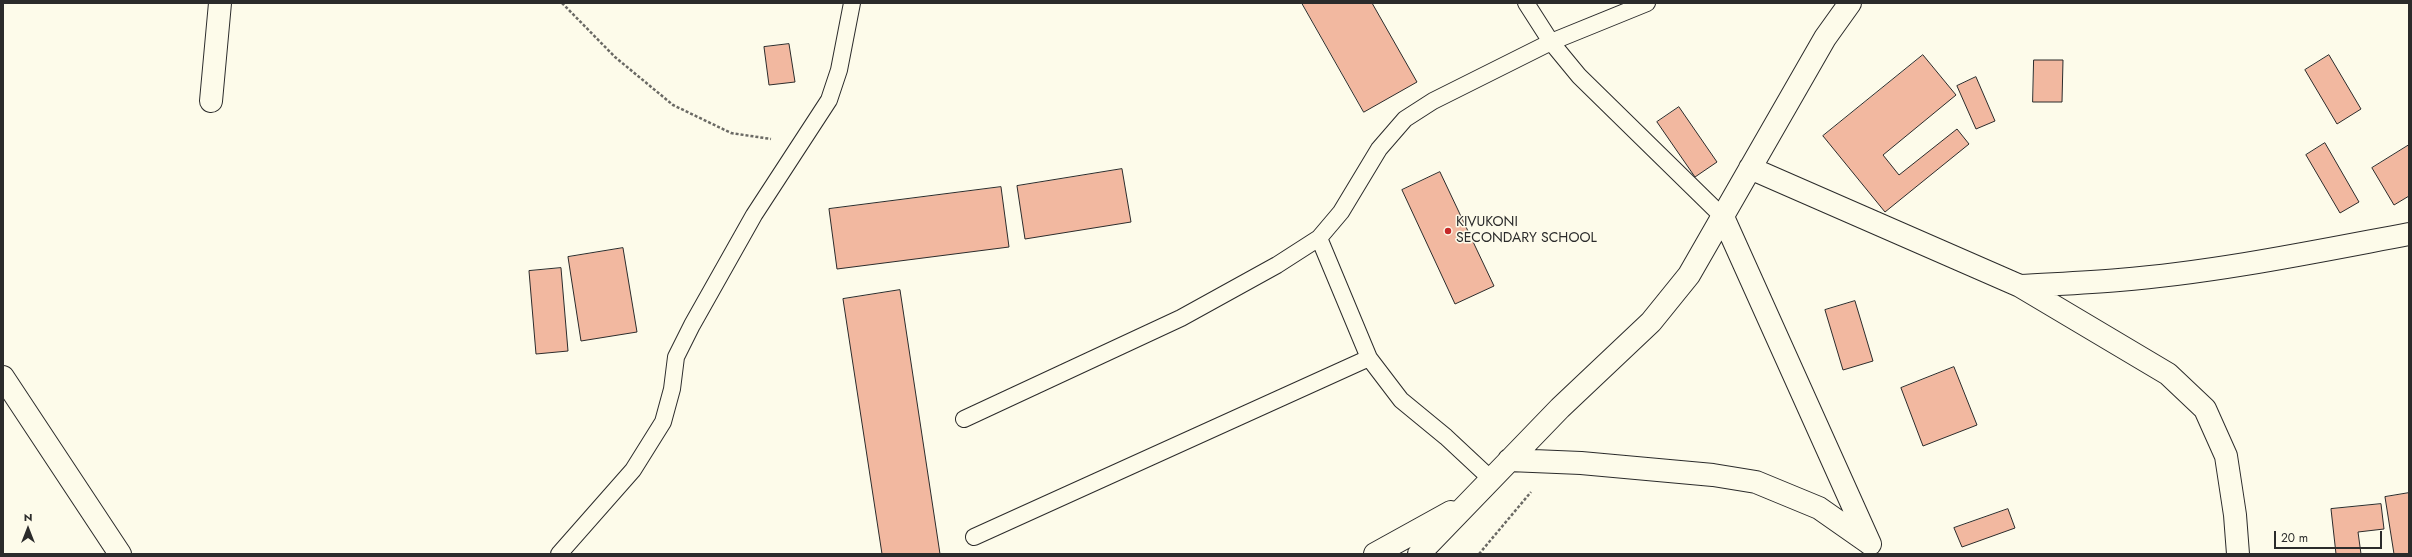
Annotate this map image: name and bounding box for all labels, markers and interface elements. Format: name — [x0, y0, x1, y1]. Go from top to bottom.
place label: KIVUKONI SECONDARY SCHOOL — [1456, 215, 1597, 248]
marker: KIVUKONI SECONDARY SCHOOL — [1443, 226, 1453, 236]
north arrow — [8, 509, 48, 549]
text: N — [24, 509, 32, 525]
scale bar — [2276, 523, 2384, 549]
text: 20 m — [2281, 529, 2308, 547]

